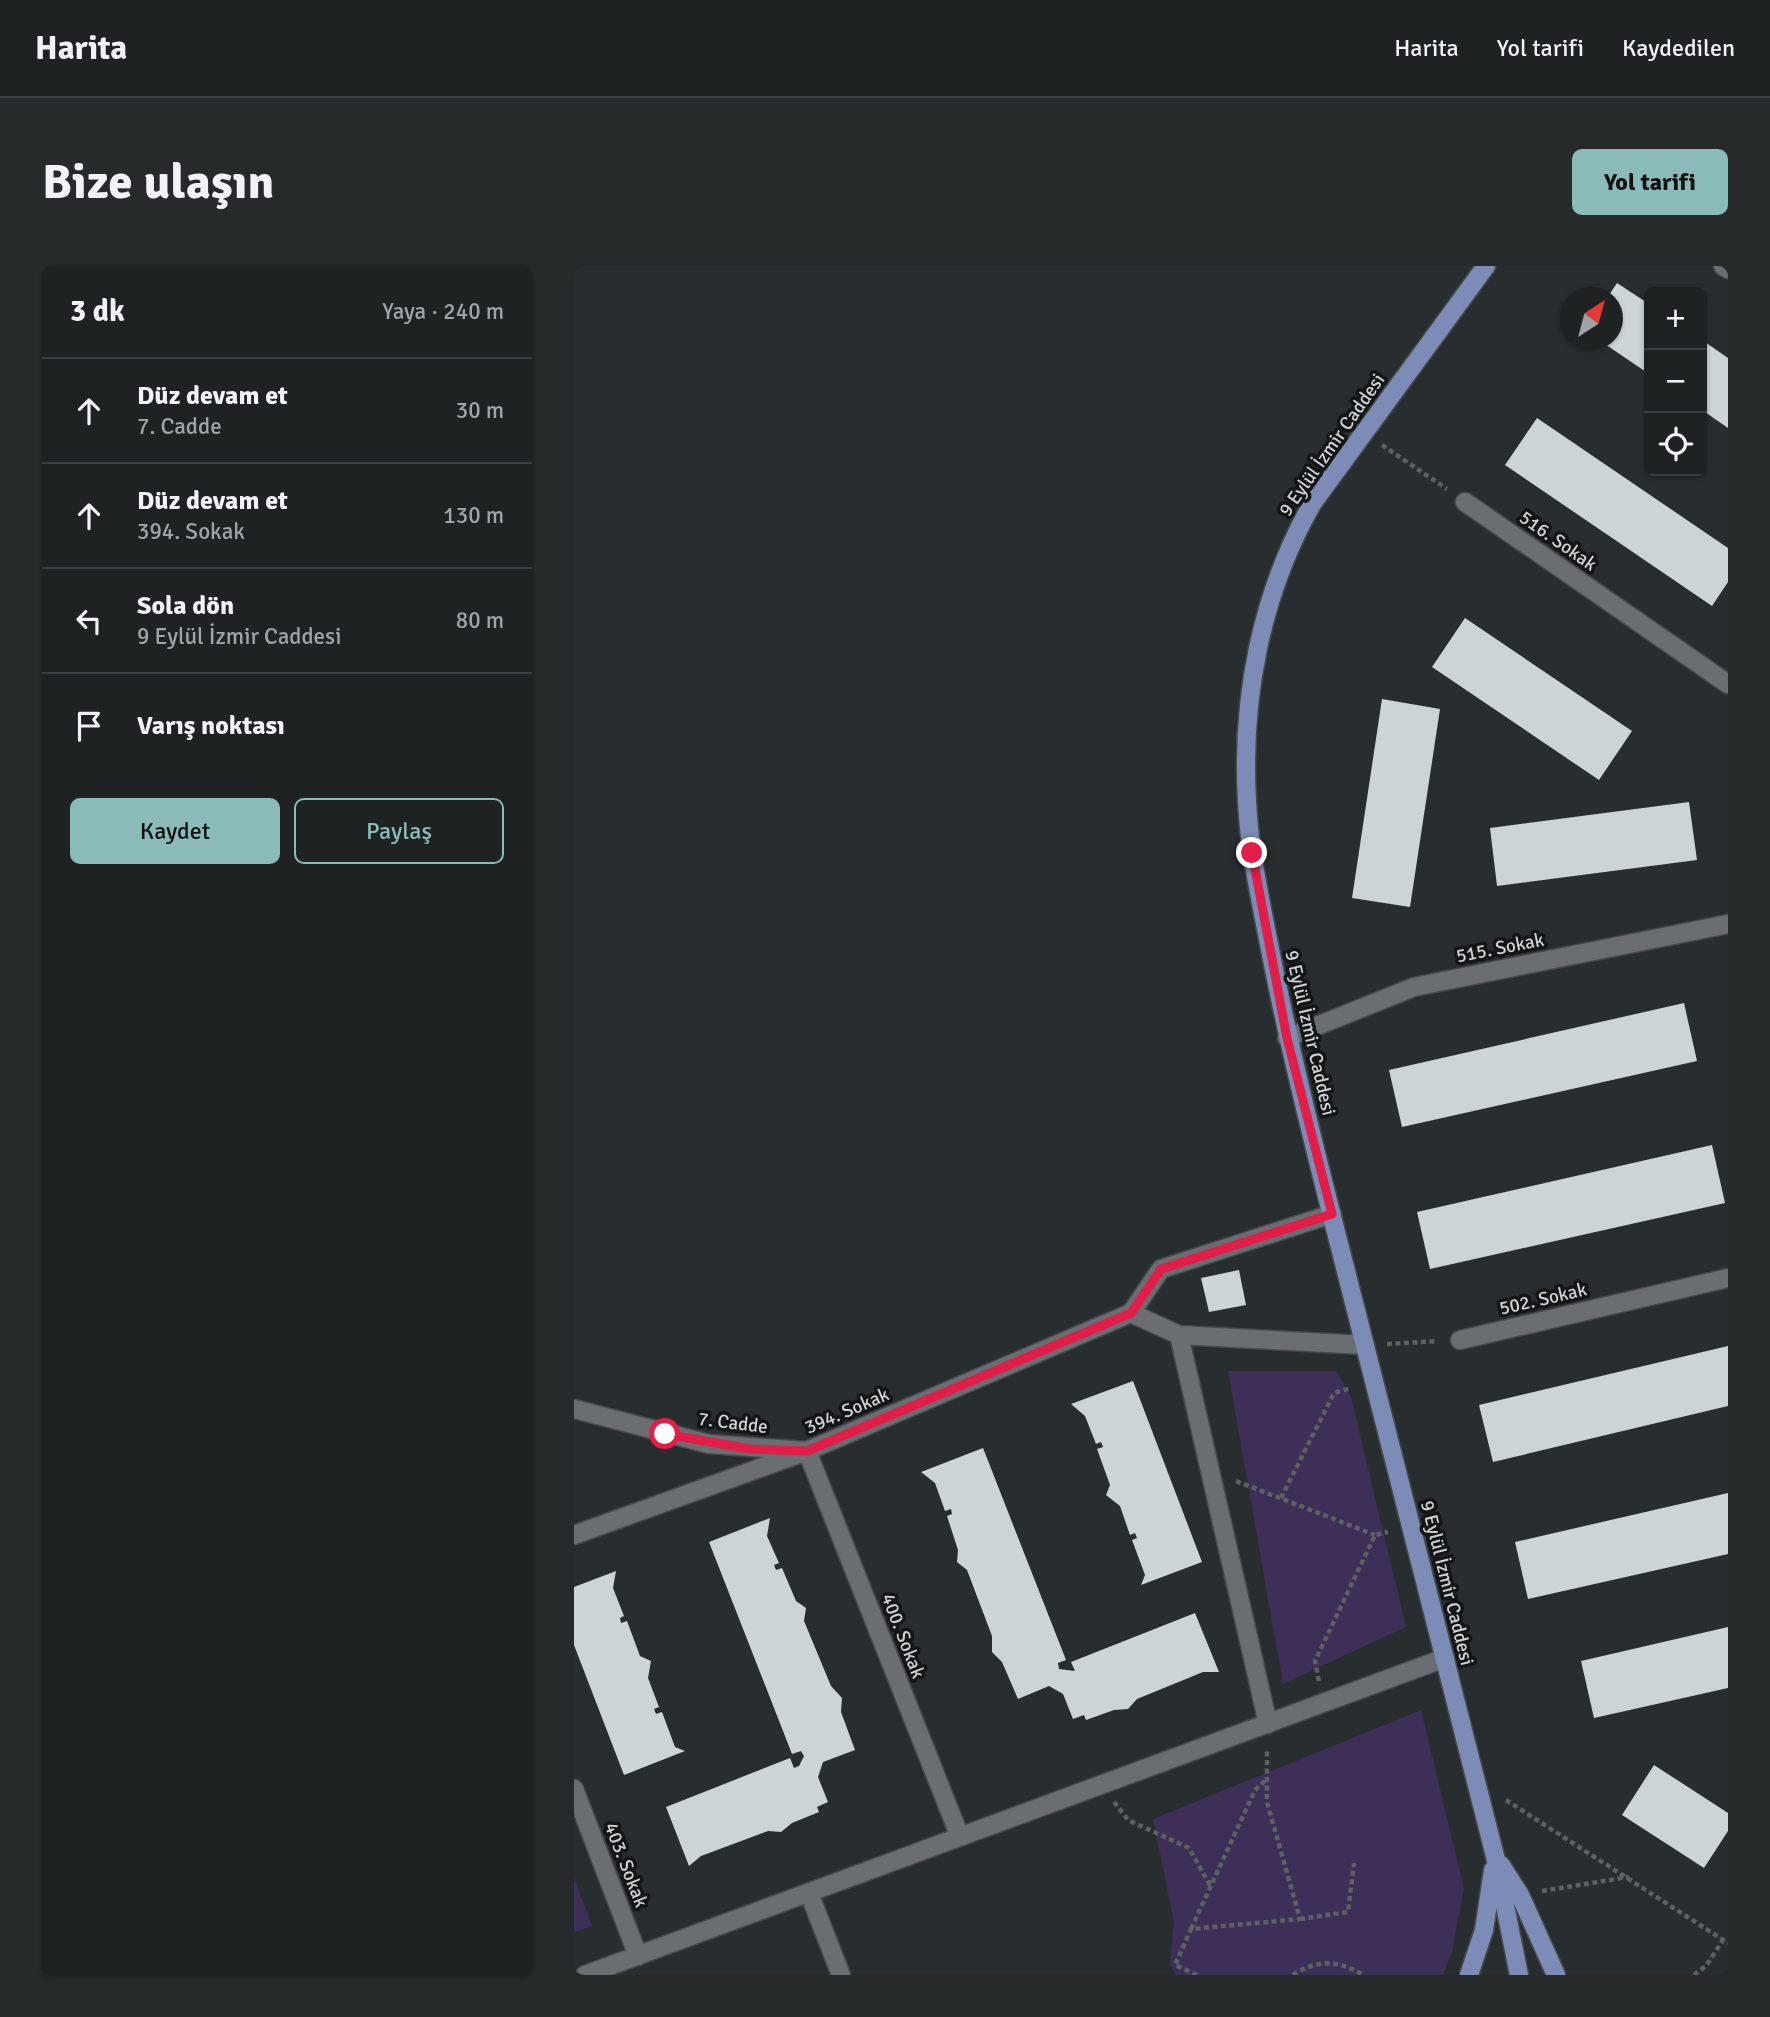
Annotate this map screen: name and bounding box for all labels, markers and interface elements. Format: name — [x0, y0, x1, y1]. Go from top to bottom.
text: Harita — [35, 28, 127, 69]
text: Harita — [1394, 33, 1459, 63]
text: Yol tarifi — [1497, 33, 1584, 63]
text: Kaydedilen — [1622, 33, 1735, 63]
button: Yol tarifi — [1572, 149, 1728, 215]
text: Bize ulaşın — [42, 152, 274, 212]
north arrow — [1560, 287, 1623, 350]
map controls — [1644, 287, 1707, 476]
button: + — [1644, 287, 1707, 350]
text: 3 dk — [70, 293, 125, 330]
text: Yaya · 240 m — [382, 297, 504, 326]
button: − — [1644, 350, 1707, 413]
street label: 9 Eylül İzmir Caddesi — [1274, 369, 1390, 521]
text: Düz devam et — [137, 380, 288, 412]
icon: ahead — [70, 392, 108, 430]
text: 30 m — [456, 396, 504, 425]
text: 7. Cadde — [137, 412, 222, 441]
button: locate — [1644, 413, 1707, 476]
text: Düz devam et — [137, 485, 288, 517]
icon: ahead — [70, 497, 108, 535]
text: 130 m — [443, 501, 504, 530]
street label: 516. Sokak — [1515, 506, 1602, 577]
text: 394. Sokak — [137, 517, 245, 546]
text: Sola dön — [137, 590, 234, 622]
icon: left — [70, 602, 108, 640]
text: 80 m — [456, 606, 504, 635]
text: 9 Eylül İzmir Caddesi — [137, 622, 341, 651]
icon: arrive — [70, 707, 108, 745]
text: Varış noktası — [137, 710, 285, 742]
button: Kaydet — [70, 798, 280, 864]
button: Paylaş — [294, 798, 504, 864]
route end — [1236, 837, 1267, 868]
street label: 515. Sokak — [1454, 928, 1546, 968]
street label: 9 Eylül İzmir Caddesi — [1279, 948, 1341, 1118]
street label: 502. Sokak — [1497, 1277, 1590, 1321]
street label: 394. Sokak — [801, 1382, 893, 1439]
street label: 7. Cadde — [697, 1407, 769, 1439]
route start — [649, 1418, 680, 1449]
street label: 9 Eylül İzmir Caddesi — [1415, 1498, 1479, 1668]
street label: 400. Sokak — [876, 1590, 930, 1682]
street label: 403. Sokak — [599, 1819, 653, 1911]

